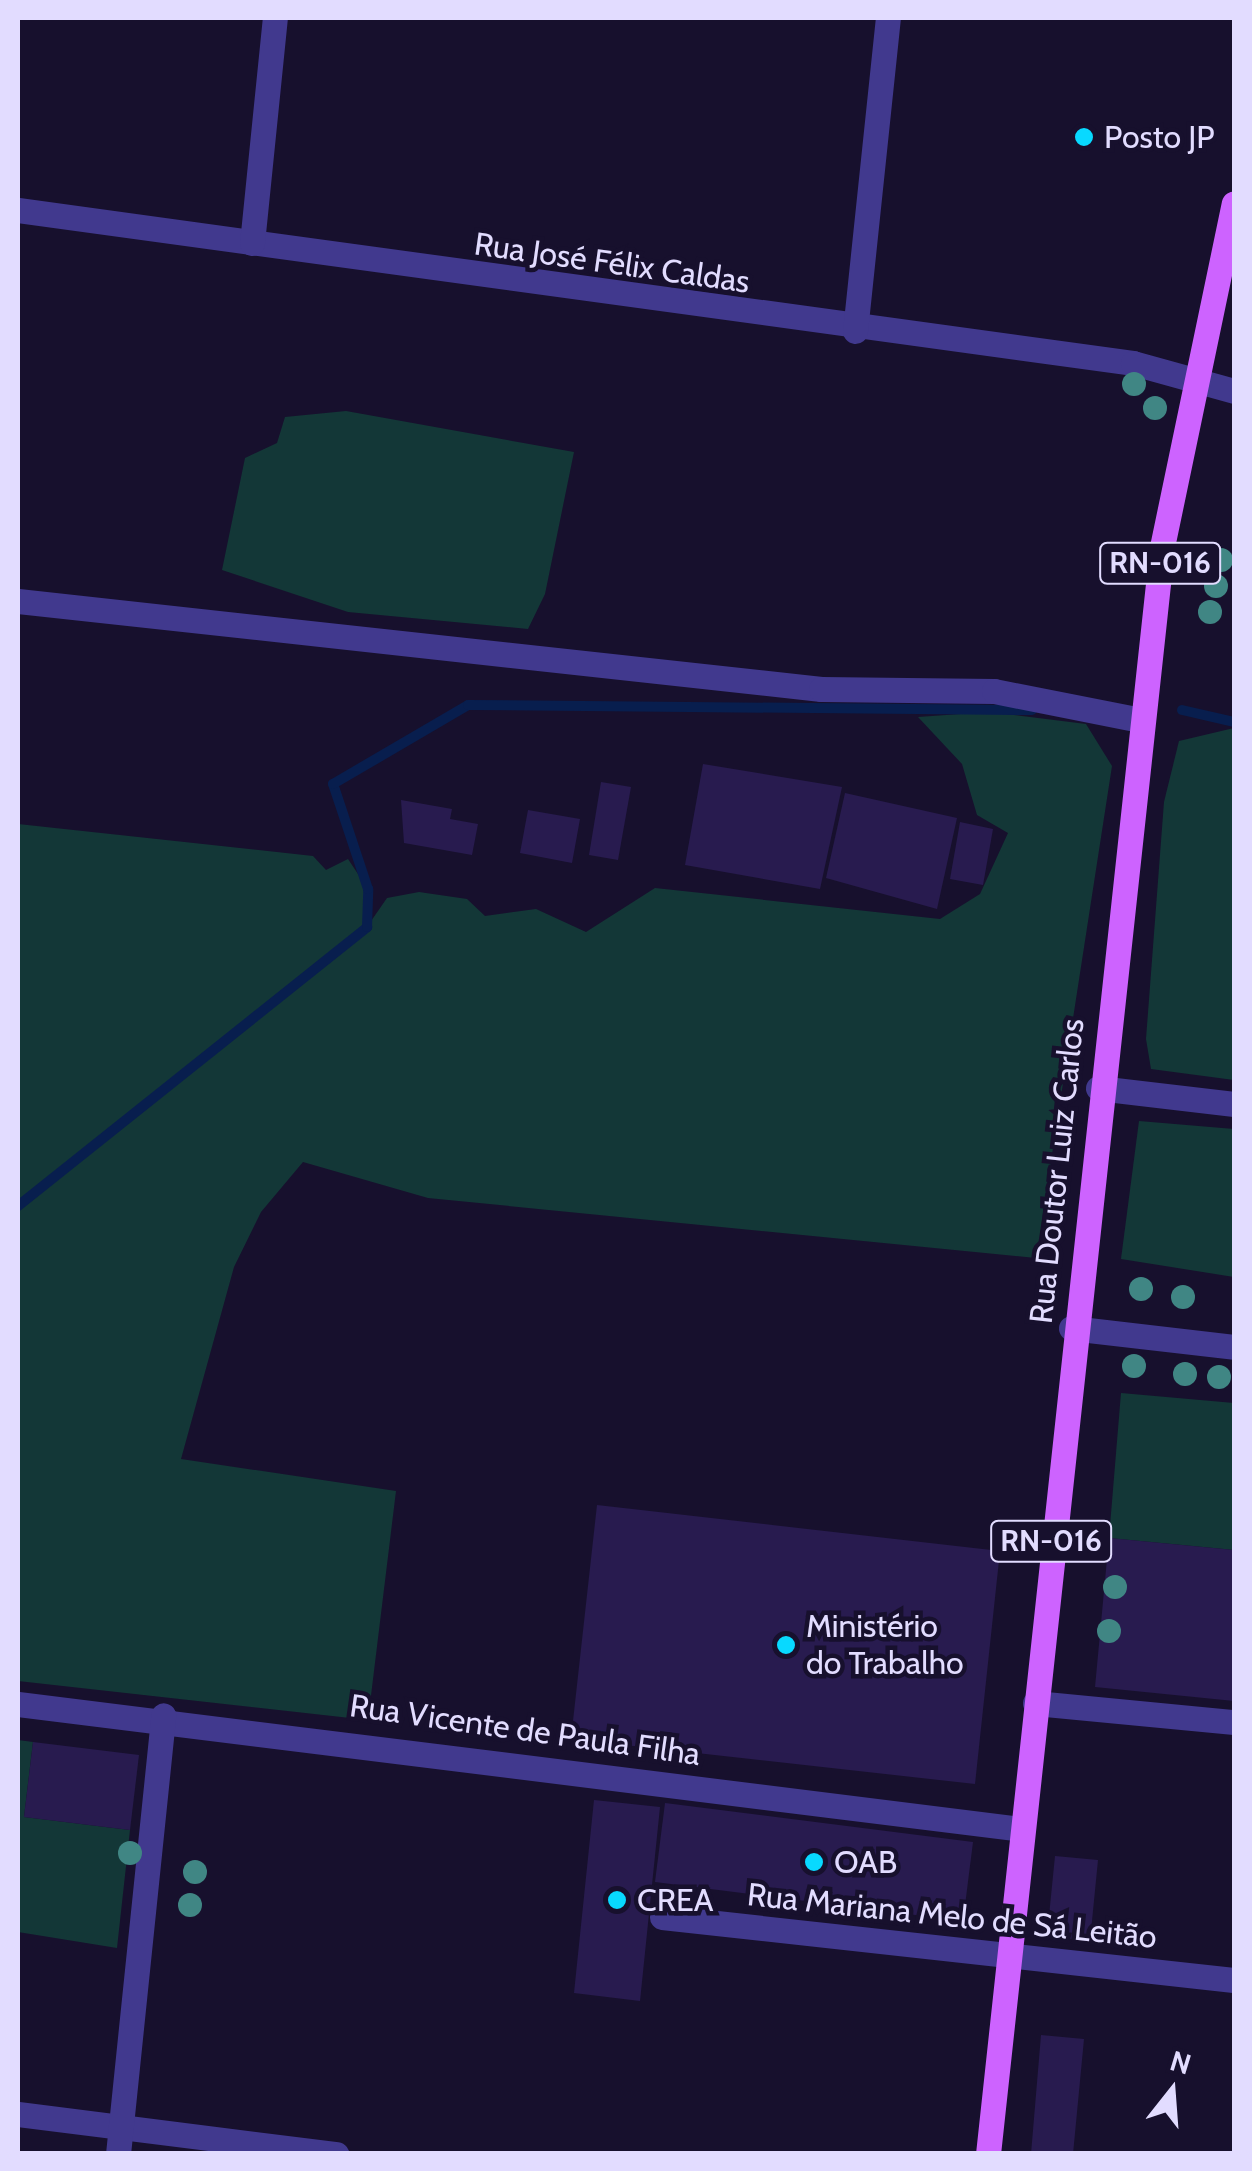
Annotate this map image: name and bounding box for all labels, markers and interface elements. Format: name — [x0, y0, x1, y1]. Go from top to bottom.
place label: Posto JP — [1104, 118, 1215, 156]
marker: Posto JP — [1073, 126, 1095, 148]
street label: Rua José Félix Caldas — [472, 225, 752, 301]
road number: RN-016 — [1098, 538, 1222, 588]
street label: Rua Doutor Luiz Carlos — [1022, 1017, 1092, 1325]
road number: RN-016 — [988, 1516, 1114, 1566]
place label: Ministério do Trabalho — [806, 1608, 964, 1683]
marker: Ministério do Trabalho — [775, 1634, 797, 1656]
street label: Rua Vicente de Paula Filha — [347, 1686, 703, 1774]
place label: OAB — [834, 1843, 897, 1881]
marker: OAB — [803, 1851, 825, 1873]
street label: Rua Mariana Melo de Sá Leitão — [745, 1875, 1159, 1957]
place label: CREA — [637, 1881, 713, 1919]
marker: CREA — [606, 1889, 628, 1911]
north arrow — [1122, 2041, 1222, 2141]
text: N — [1166, 2043, 1195, 2081]

